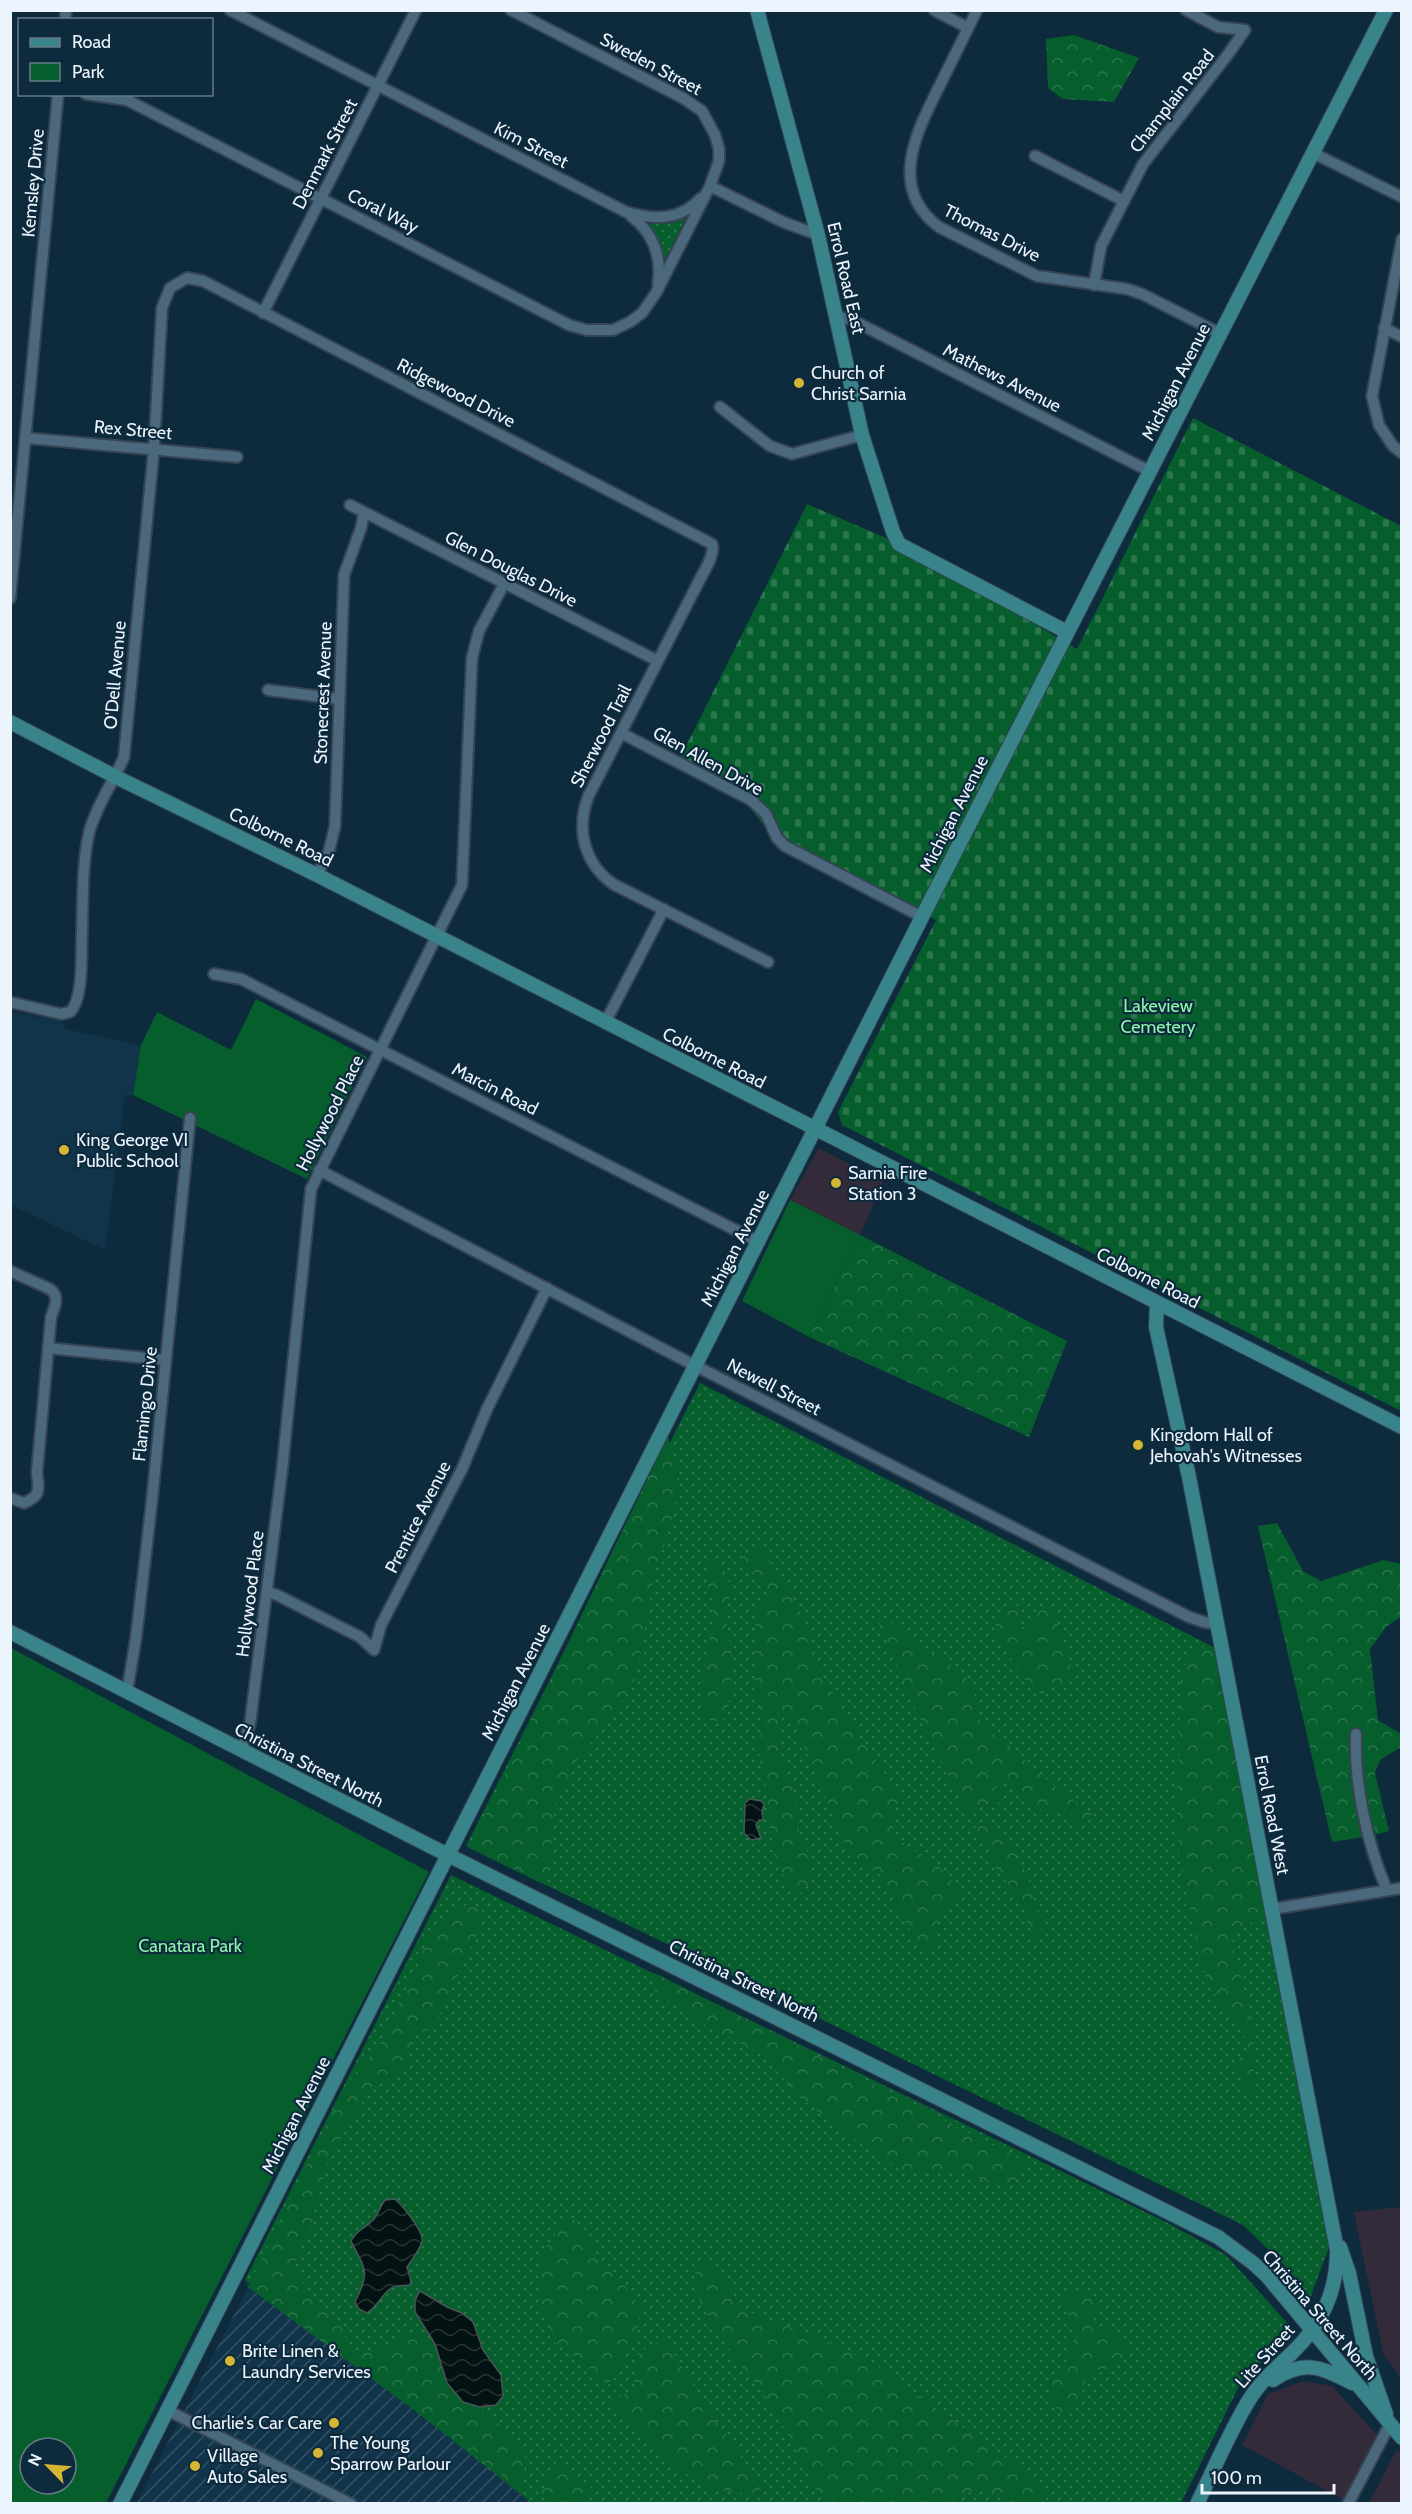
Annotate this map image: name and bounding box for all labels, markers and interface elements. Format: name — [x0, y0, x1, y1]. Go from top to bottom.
legend — [18, 18, 213, 96]
street label: Sweden Street — [596, 28, 706, 100]
text: Road — [72, 31, 111, 53]
street label: Champlain Road — [1125, 45, 1219, 157]
text: Park — [72, 61, 105, 83]
street label: Denmark Street — [288, 95, 362, 213]
street label: Kim Street — [490, 117, 572, 173]
street label: Kemsley Drive — [17, 128, 49, 238]
street label: Coral Way — [344, 184, 422, 238]
street label: Thomas Drive — [940, 199, 1044, 267]
street label: Errol Road East — [822, 220, 870, 336]
street label: Michigan Avenue — [1137, 320, 1215, 444]
street label: Mathews Avenue — [939, 339, 1065, 417]
street label: Ridgewood Drive — [393, 354, 519, 432]
place label: Church of Christ Sarnia — [811, 362, 907, 405]
marker: Church of Christ Sarnia — [792, 376, 806, 390]
street label: Rex Street — [93, 416, 173, 444]
street label: Glen Douglas Drive — [441, 526, 581, 612]
street label: O'Dell Avenue — [99, 620, 131, 730]
street label: Stonecrest Avenue — [310, 621, 336, 765]
street label: Sherwood Trail — [566, 680, 637, 791]
street label: Glen Allen Drive — [649, 722, 767, 800]
street label: Michigan Avenue — [915, 752, 993, 876]
street label: Colborne Road — [225, 802, 337, 872]
park label: Lakeview Cemetery — [1120, 995, 1196, 1038]
street label: Colborne Road — [659, 1023, 769, 1093]
street label: Hollywood Place — [291, 1051, 369, 1175]
street label: Marcin Road — [448, 1058, 542, 1120]
place label: King George VI Public School — [76, 1129, 188, 1172]
marker: King George VI Public School — [57, 1143, 71, 1157]
place label: Sarnia Fire Station 3 — [848, 1162, 927, 1205]
marker: Sarnia Fire Station 3 — [829, 1176, 843, 1190]
street label: Michigan Avenue — [696, 1186, 774, 1310]
street label: Colborne Road — [1093, 1243, 1203, 1313]
street label: Flamingo Drive — [128, 1346, 162, 1462]
street label: Newell Street — [723, 1354, 825, 1420]
place label: Kingdom Hall of Jehovah's Witnesses — [1149, 1424, 1302, 1467]
marker: Kingdom Hall of Jehovah's Witnesses — [1131, 1438, 1145, 1452]
street label: Prentice Avenue — [380, 1457, 456, 1577]
street label: Hollywood Place — [231, 1530, 269, 1658]
street label: Michigan Avenue — [477, 1620, 555, 1744]
street label: Christina Street North — [231, 1718, 387, 1812]
street label: Errol Road West — [1250, 1753, 1294, 1877]
park label: Canatara Park — [138, 1935, 243, 1957]
street label: Christina Street North — [665, 1935, 823, 2027]
street label: Michigan Avenue — [257, 2053, 335, 2177]
street label: Christina Street North — [1258, 2246, 1382, 2384]
street label: Lite Street — [1231, 2320, 1299, 2392]
place label: Brite Linen & Laundry Services — [242, 2340, 371, 2383]
marker: Brite Linen & Laundry Services — [223, 2354, 237, 2368]
place label: Charlie's Car Care — [192, 2412, 322, 2434]
marker: Charlie's Car Care — [327, 2416, 341, 2430]
place label: The Young Sparrow Parlour — [330, 2432, 451, 2475]
north arrow — [18, 2436, 78, 2496]
place label: Village Auto Sales — [207, 2445, 287, 2488]
marker: The Young Sparrow Parlour — [311, 2446, 325, 2460]
text: N — [24, 2451, 46, 2469]
scale bar — [1202, 2457, 1334, 2495]
marker: Village Auto Sales — [188, 2459, 202, 2473]
text: 100 m — [1211, 2467, 1262, 2489]

